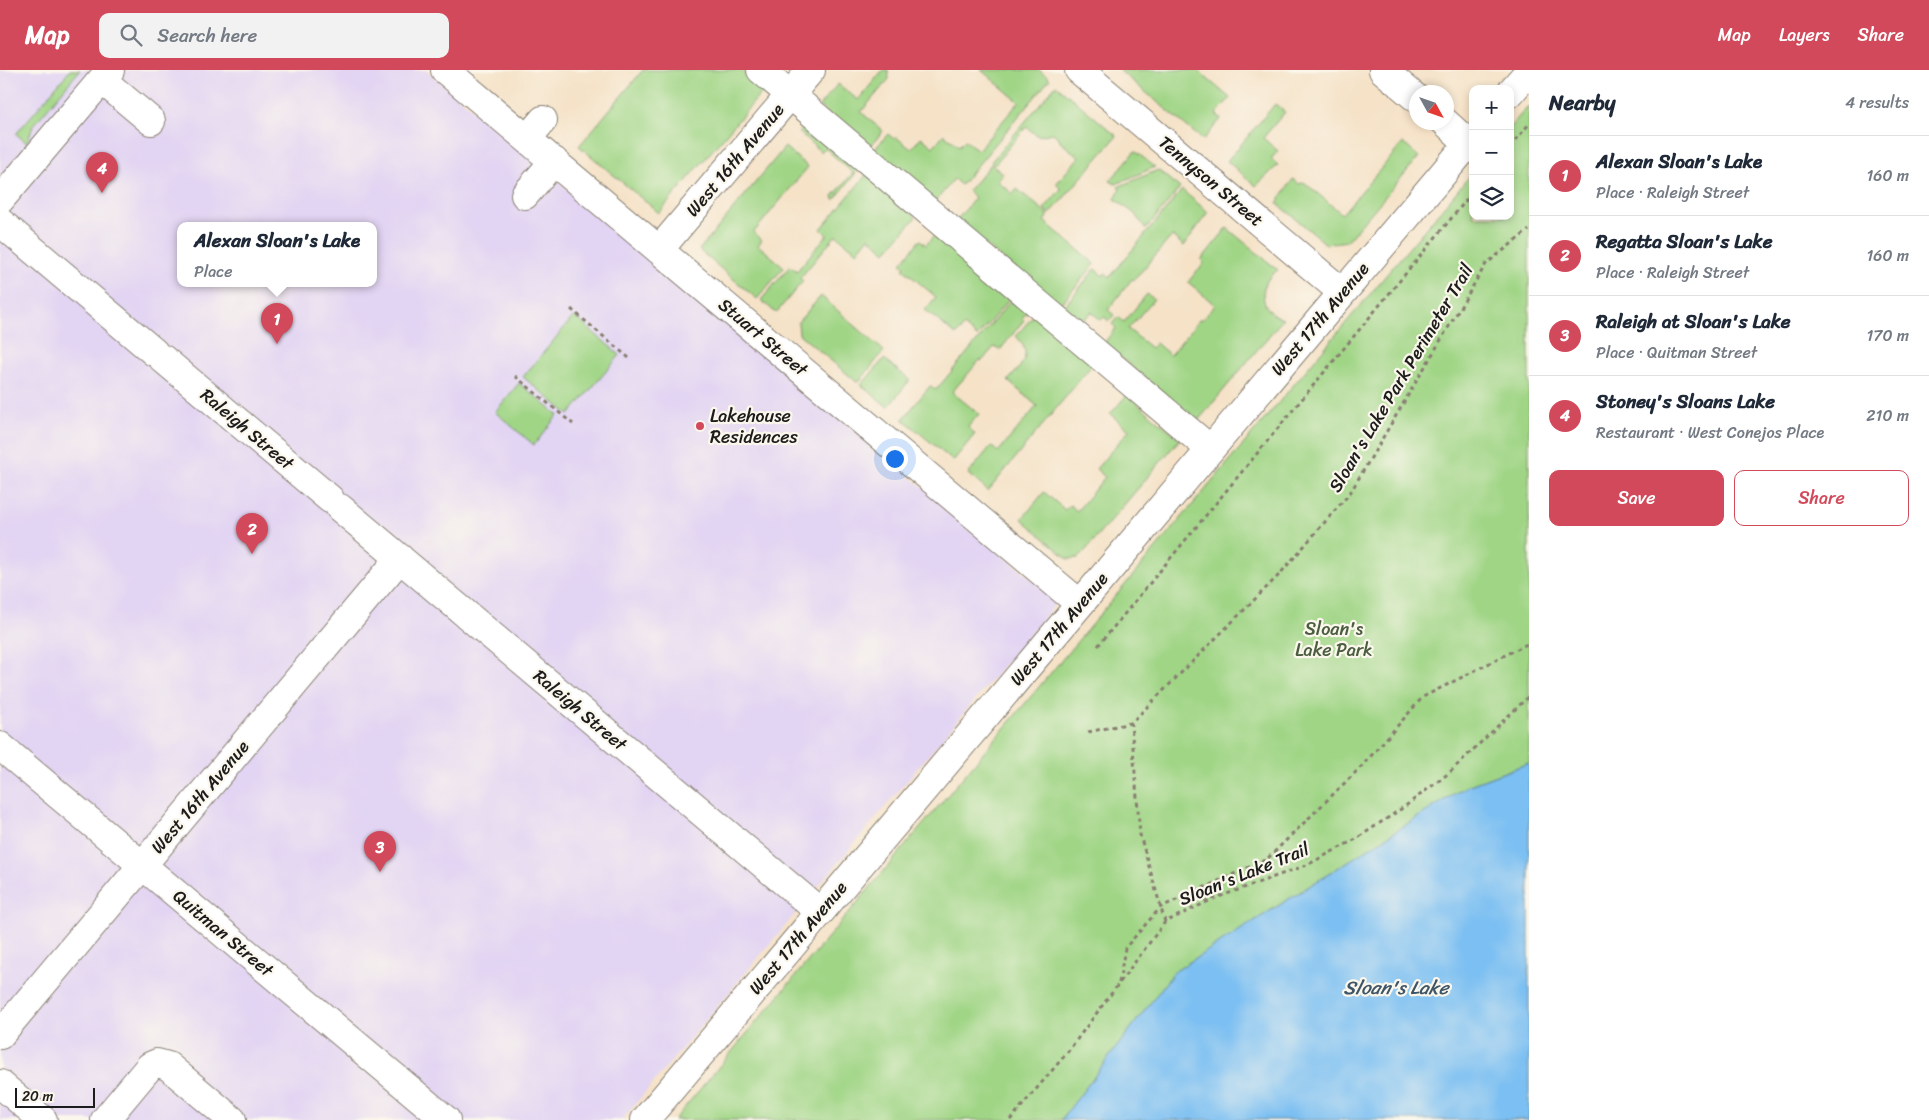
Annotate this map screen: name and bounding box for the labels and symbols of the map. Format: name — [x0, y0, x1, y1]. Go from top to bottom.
north arrow — [1409, 85, 1454, 130]
street label: West 16th Avenue — [677, 96, 793, 224]
street label: Tennyson Street — [1151, 127, 1271, 235]
pin: 4 — [86, 152, 118, 193]
street label: West 17th Avenue — [1262, 255, 1378, 383]
street label: Sloan's Lake Park Perimeter Trail — [1320, 257, 1483, 499]
street label: Stuart Street — [711, 290, 816, 385]
pin: 1 — [261, 303, 293, 344]
street label: Raleigh Street — [193, 380, 302, 479]
place label: Lakehouse Residences — [710, 400, 799, 453]
marker: Lakehouse Residences — [694, 420, 706, 432]
your location — [882, 446, 908, 472]
pin: 2 — [236, 513, 268, 554]
street label: West 17th Avenue — [1001, 565, 1117, 693]
park label: Sloan's Lake Park — [1295, 613, 1373, 666]
street label: Raleigh Street — [526, 661, 635, 760]
street label: West 16th Avenue — [142, 733, 258, 861]
pin: 3 — [364, 831, 396, 872]
street label: Sloan's Lake Trail — [1174, 833, 1315, 915]
street label: West 17th Avenue — [740, 874, 856, 1002]
street label: Quitman Street — [165, 881, 281, 986]
water label: Sloan's Lake — [1344, 971, 1451, 1004]
scale bar — [15, 1085, 95, 1108]

